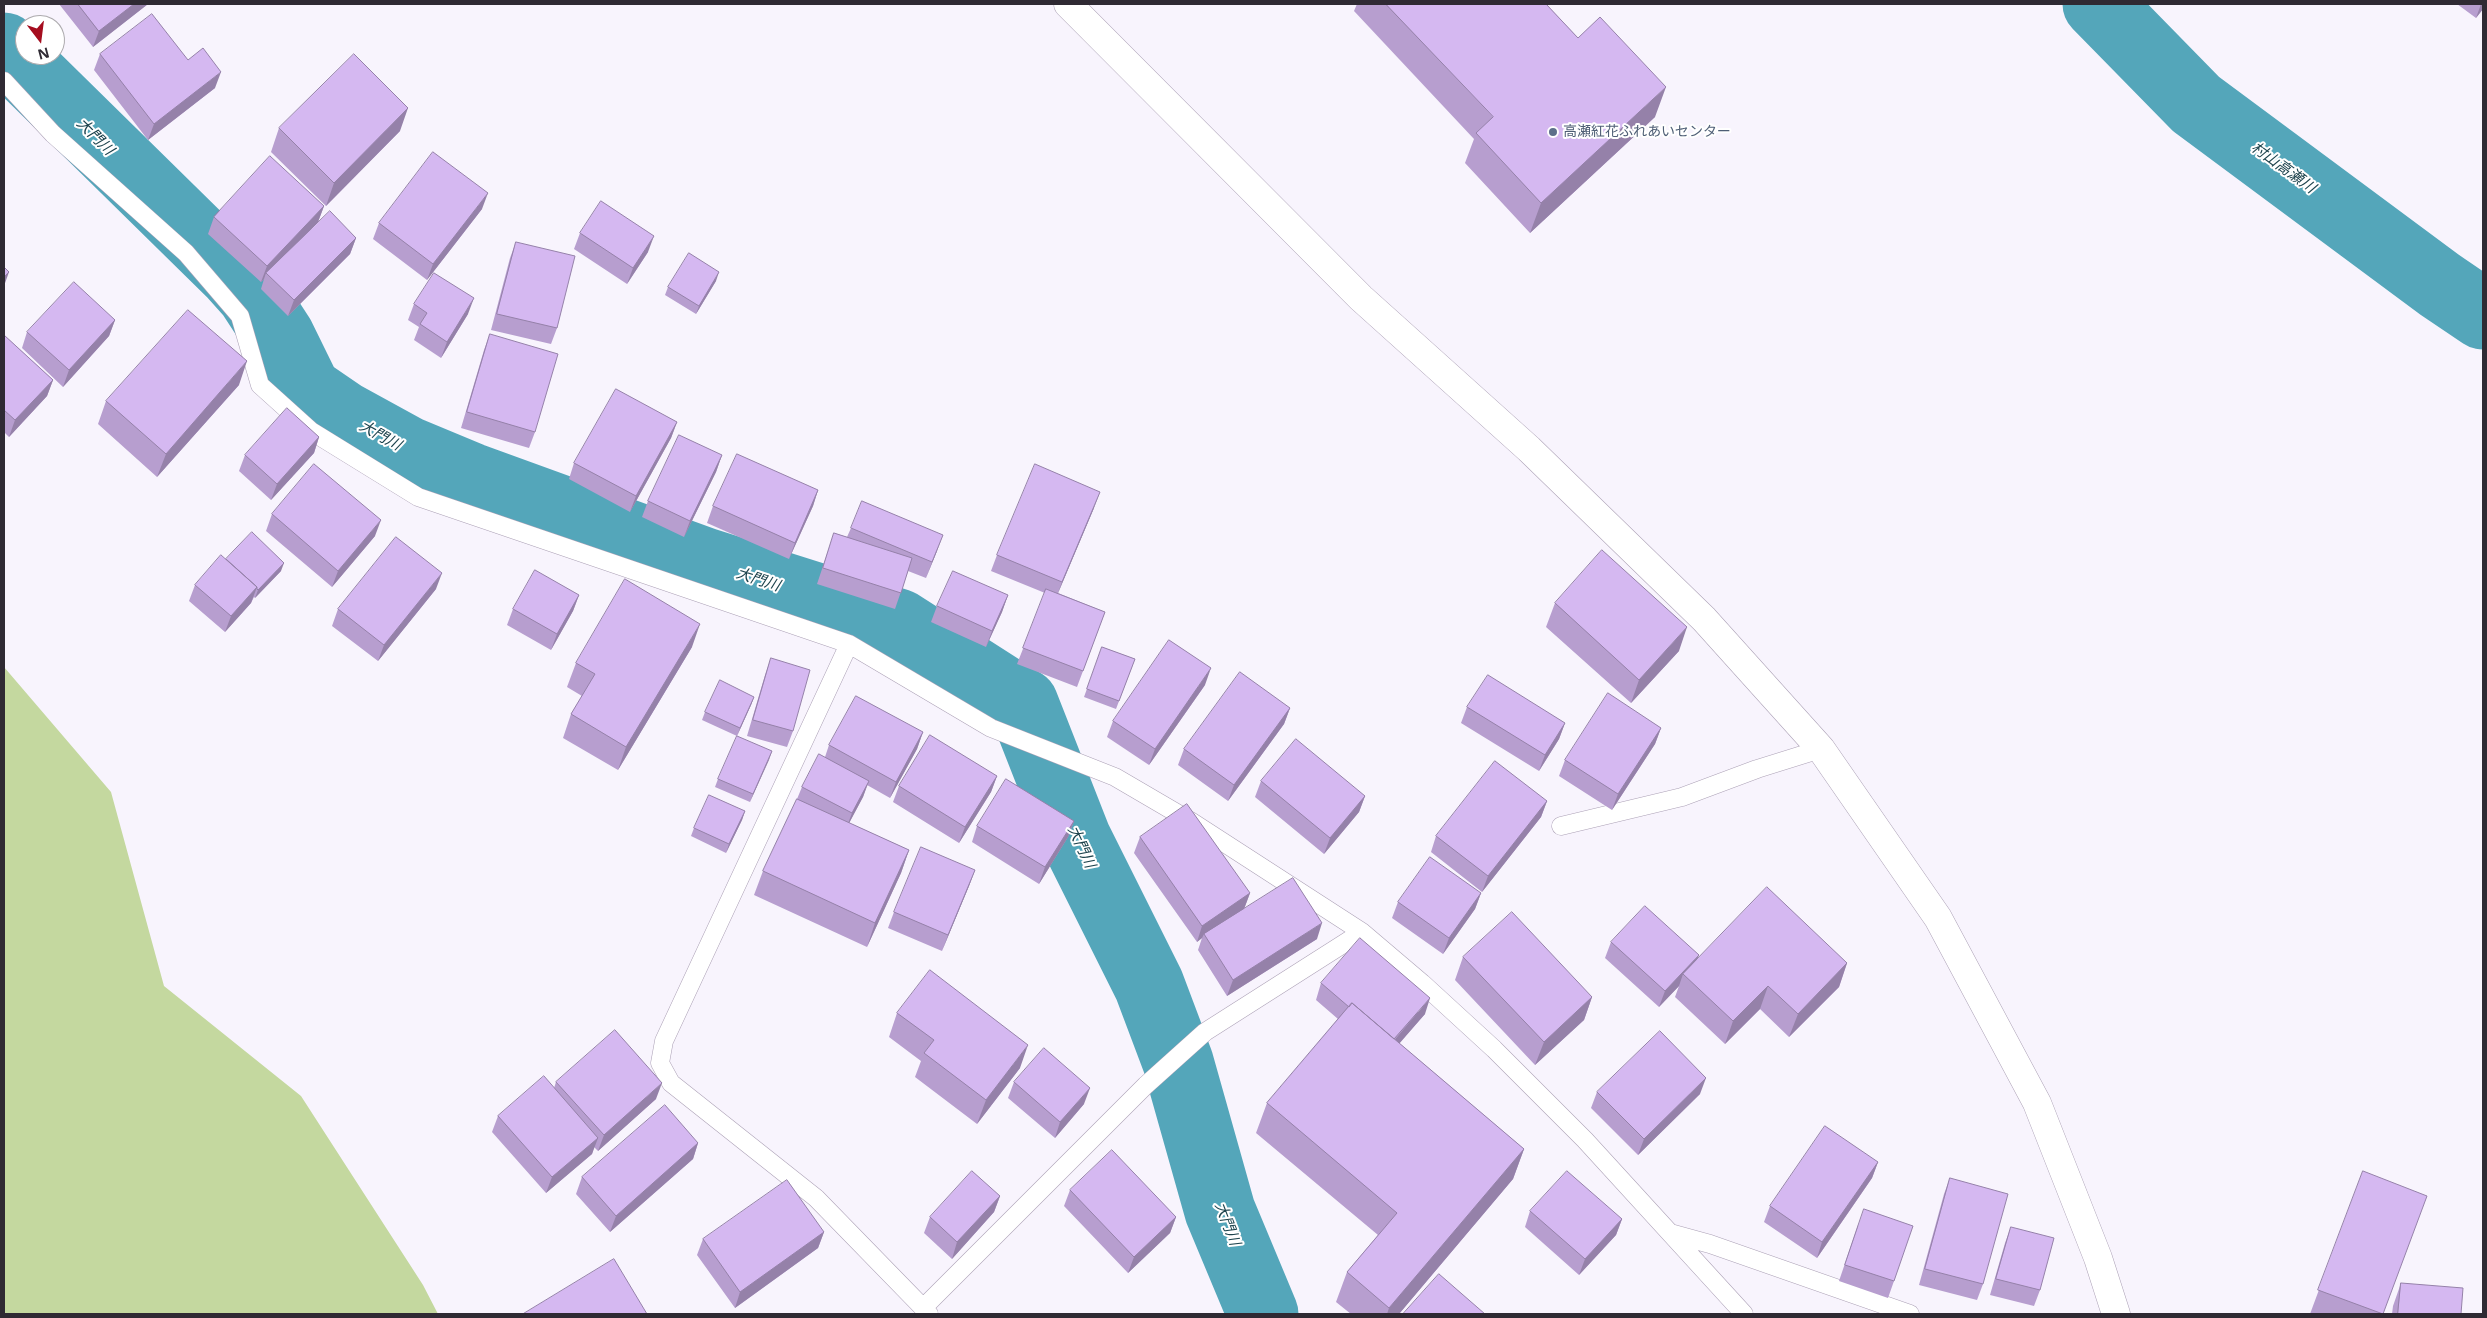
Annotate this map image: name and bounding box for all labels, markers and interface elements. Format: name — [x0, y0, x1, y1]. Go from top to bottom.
north arrow — [15, 15, 65, 65]
text: N — [36, 43, 52, 65]
water label: 大門川 — [73, 115, 117, 159]
place label: 高瀬紅花ふれあいセンター — [1563, 124, 1731, 140]
marker: 高瀬紅花ふれあいセンター — [1547, 126, 1559, 138]
water label: 村山高瀬川 — [2247, 139, 2319, 197]
water label: 大門川 — [356, 417, 404, 455]
water label: 大門川 — [734, 564, 782, 596]
water label: 大門川 — [1063, 823, 1099, 871]
water label: 大門川 — [1211, 1200, 1243, 1248]

